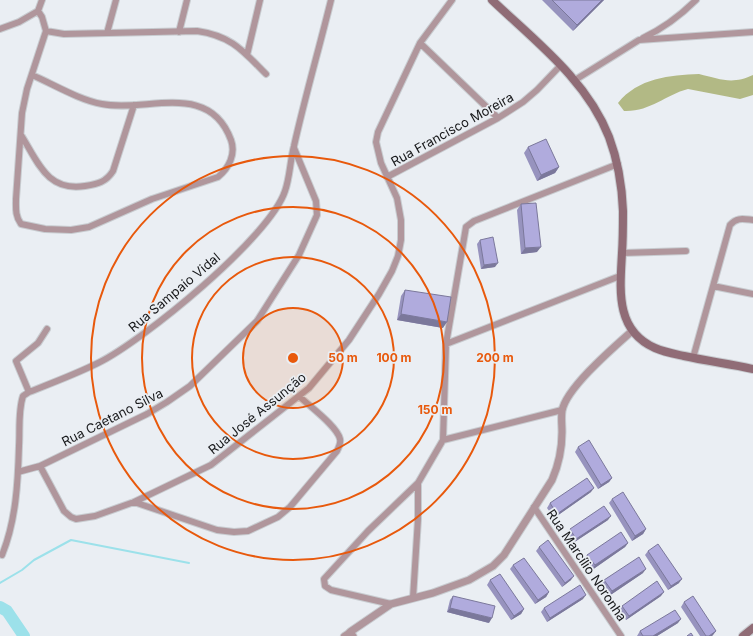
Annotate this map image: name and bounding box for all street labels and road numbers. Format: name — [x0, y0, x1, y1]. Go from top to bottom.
street label: Rua Francisco Moreira — [388, 89, 516, 169]
street label: Rua Sampaio Vidal — [125, 249, 223, 335]
street label: Rua José Assunção — [205, 369, 309, 457]
street label: Rua Caetano Silva — [59, 385, 165, 449]
street label: Rua Marcílio Noronha — [544, 506, 630, 624]

